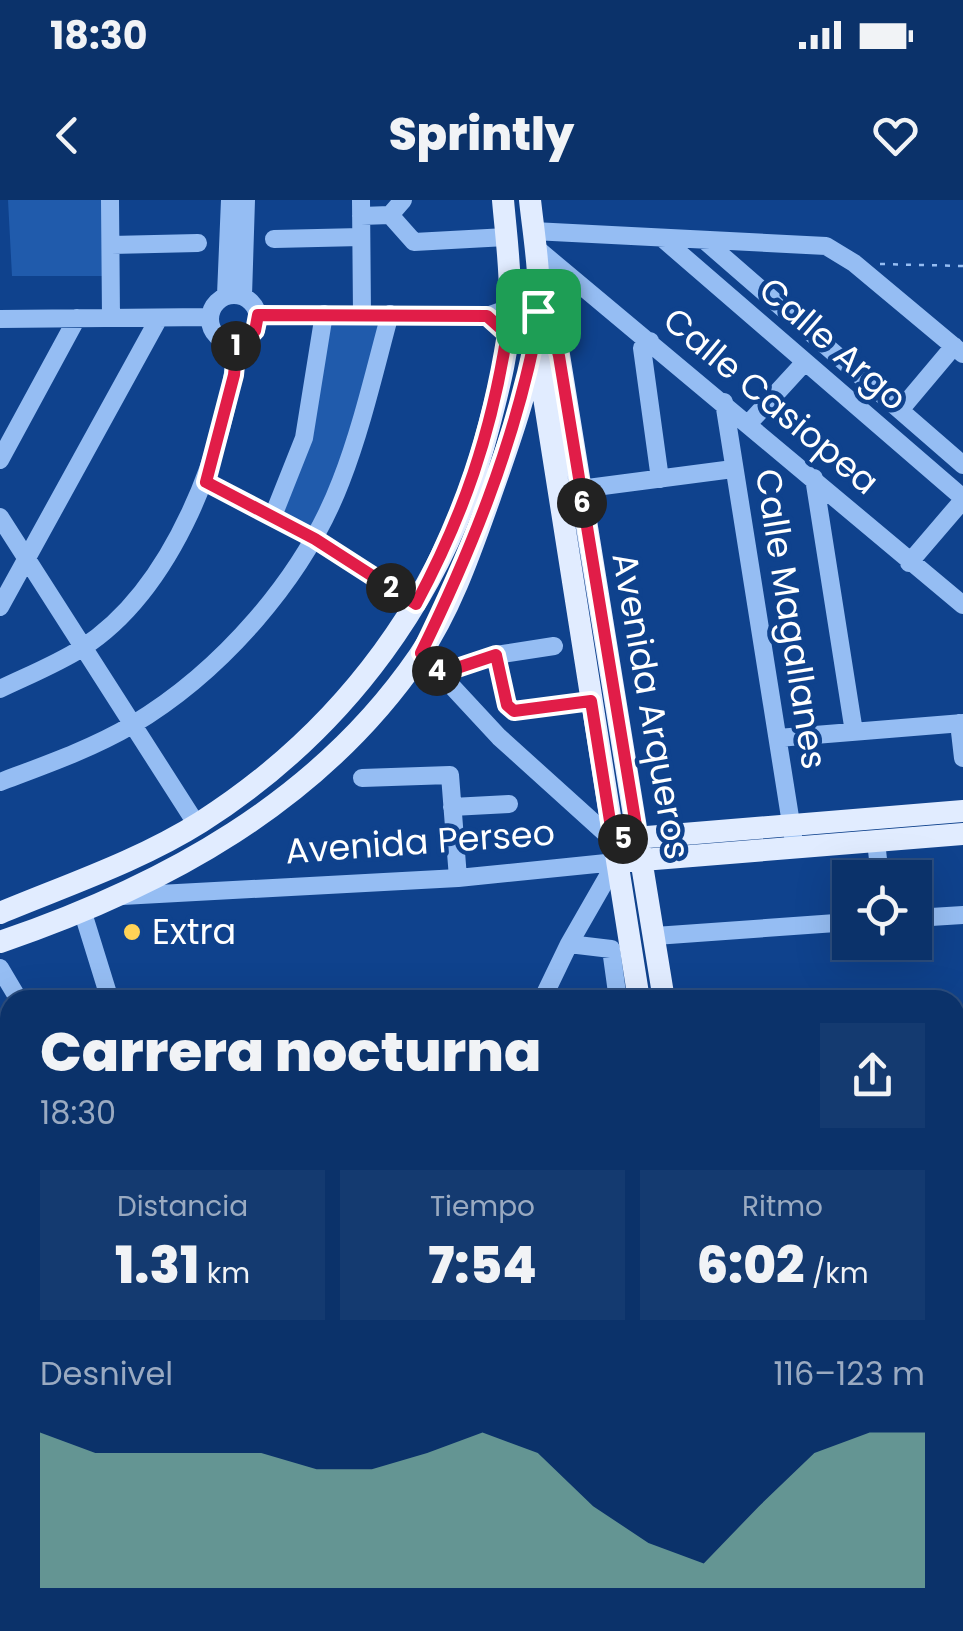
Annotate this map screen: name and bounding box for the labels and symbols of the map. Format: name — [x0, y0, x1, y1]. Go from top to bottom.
street label: Calle Argo — [749, 266, 918, 422]
pin — [496, 269, 581, 354]
street label: Calle Casiopea — [653, 296, 890, 505]
pin: 1 — [211, 321, 261, 371]
street label: Calle Magallanes — [744, 465, 839, 773]
pin: 6 — [557, 478, 607, 528]
street label: Avenida Arqueros — [600, 549, 703, 863]
pin: 2 — [366, 563, 416, 613]
pin: 4 — [412, 646, 462, 696]
street label: Avenida Perseo — [284, 808, 556, 875]
pin: 5 — [598, 814, 648, 864]
place label: Extra — [152, 907, 236, 956]
marker: Extra — [121, 921, 143, 943]

